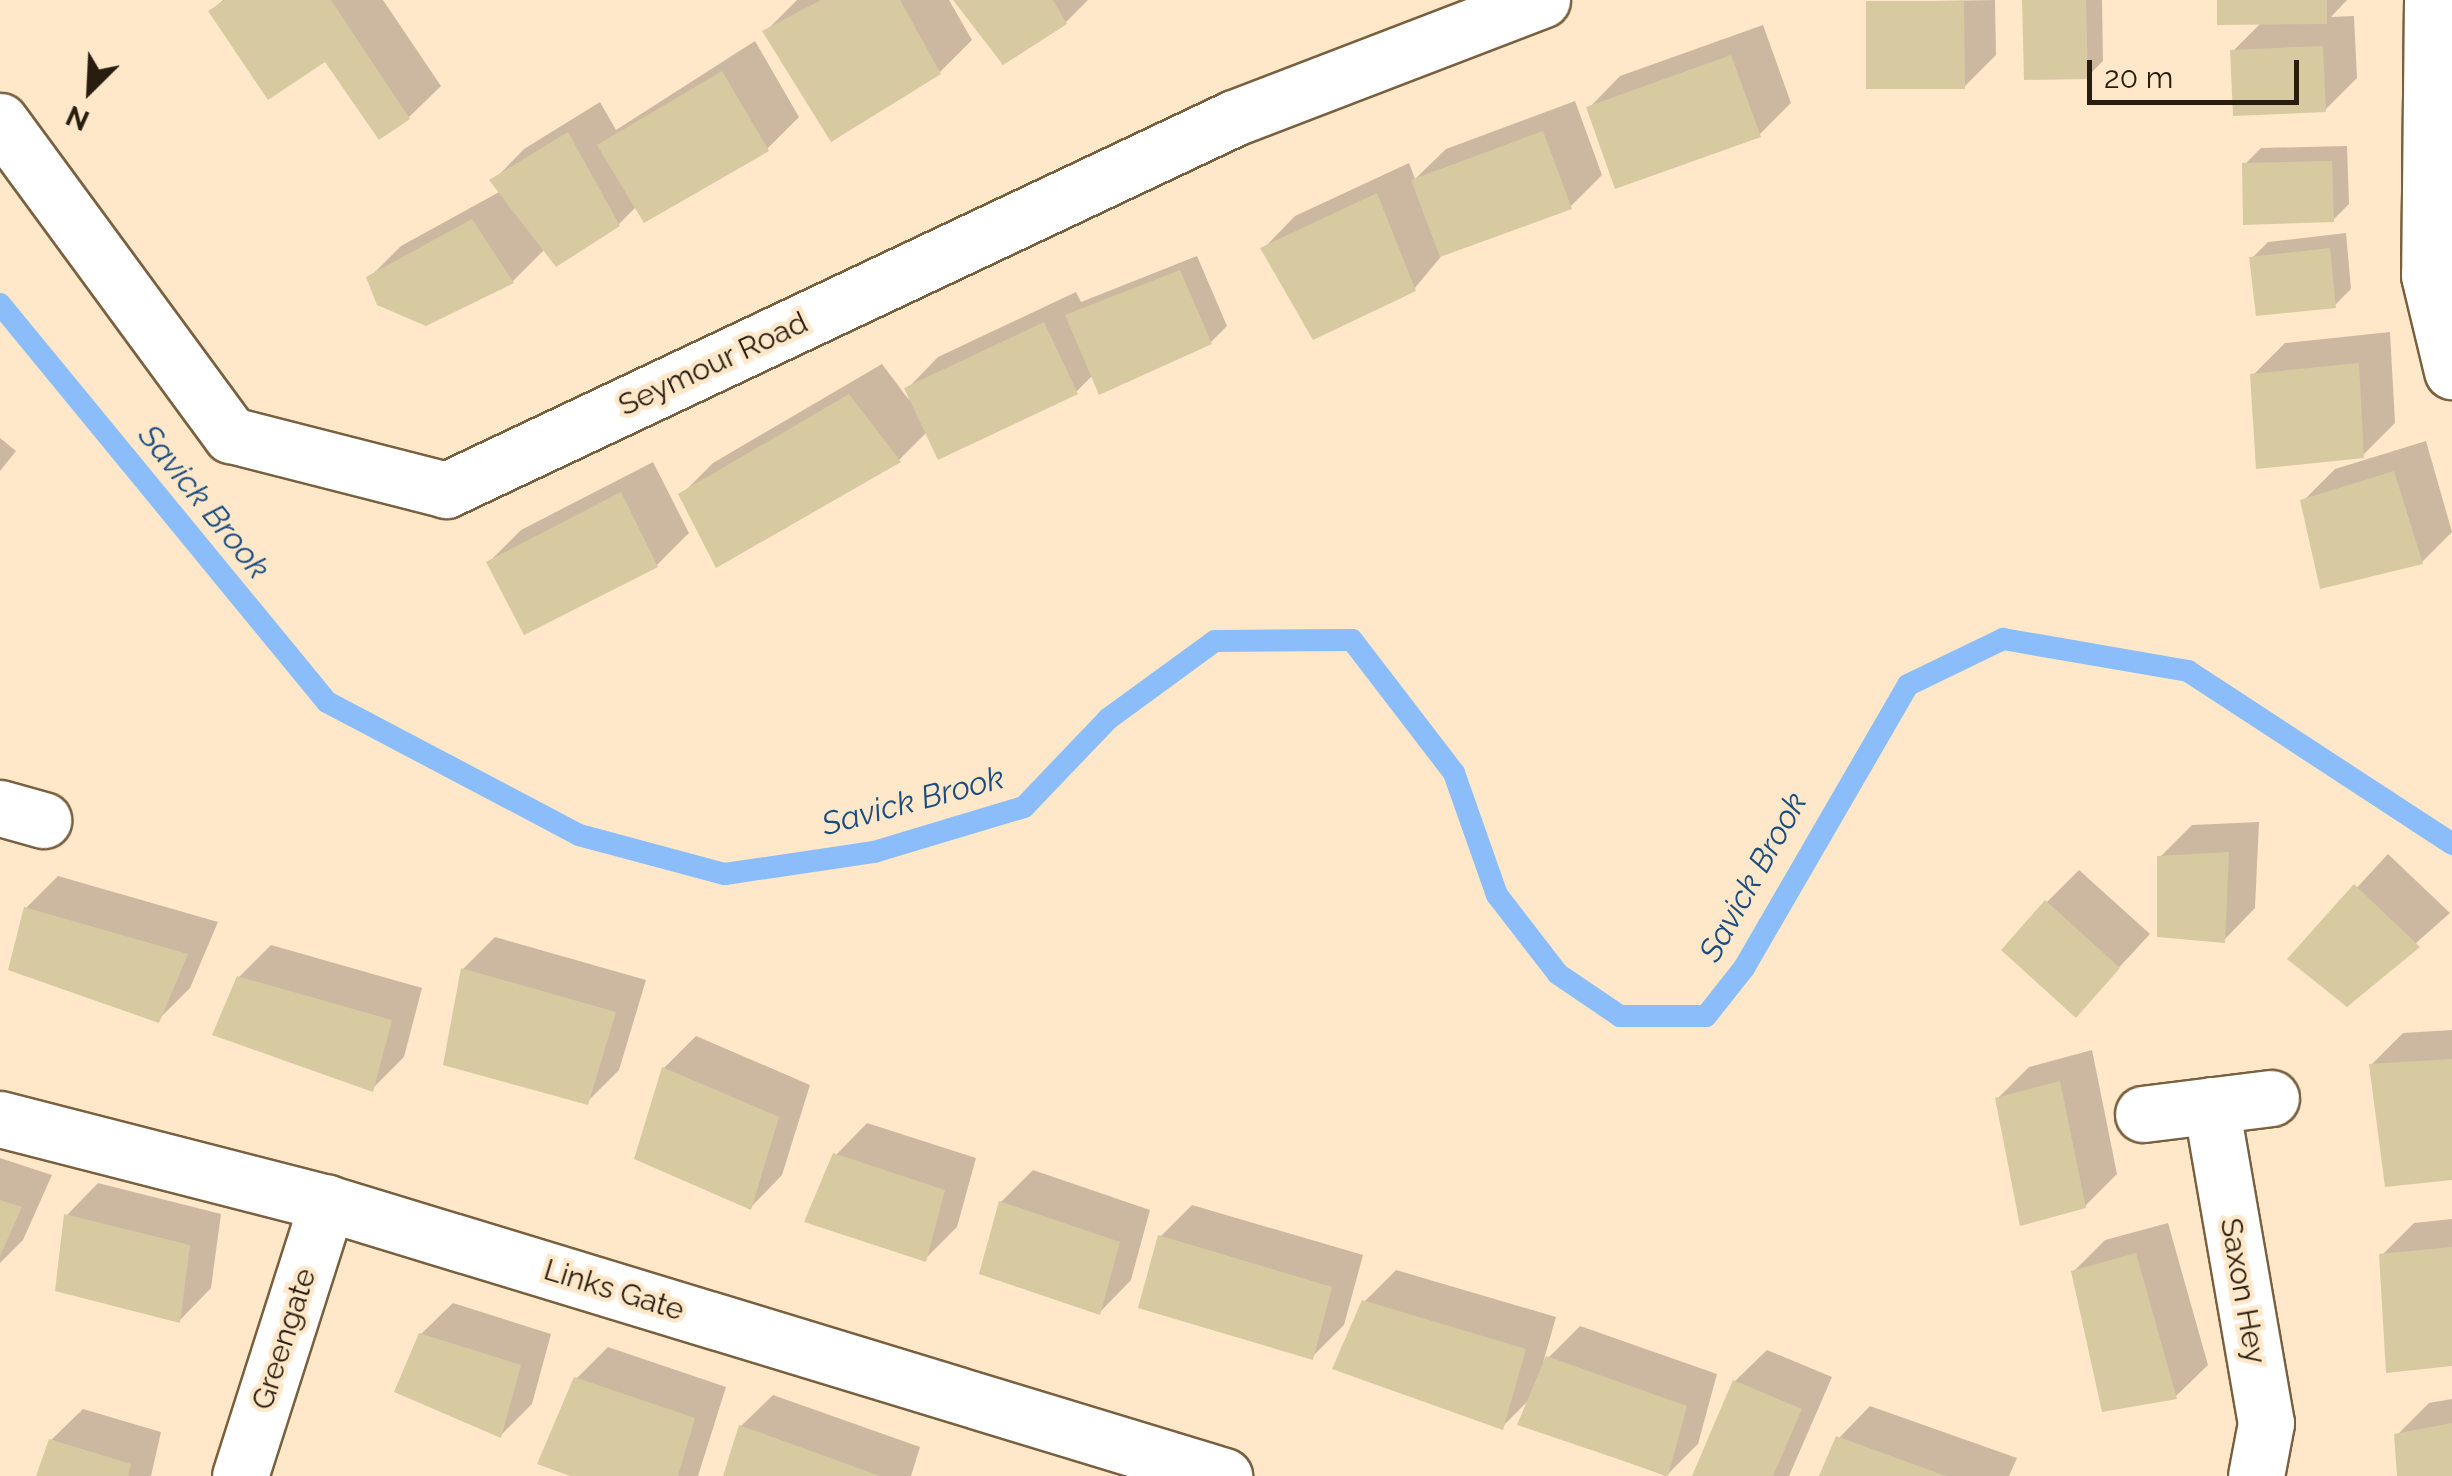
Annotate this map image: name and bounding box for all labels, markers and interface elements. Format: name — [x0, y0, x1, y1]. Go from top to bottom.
north arrow — [40, 40, 140, 140]
scale bar — [2092, 40, 2304, 102]
text: 20 m — [2104, 60, 2173, 95]
text: N — [61, 98, 94, 137]
street label: Seymour Road — [612, 304, 814, 424]
water label: Savick Brook — [130, 417, 278, 587]
water label: Savick Brook — [818, 758, 1008, 844]
water label: Savick Brook — [1691, 786, 1815, 968]
street label: Saxon Hey — [2212, 1215, 2274, 1367]
street label: Links Gate — [540, 1252, 688, 1328]
street label: Greengate — [244, 1264, 324, 1414]

